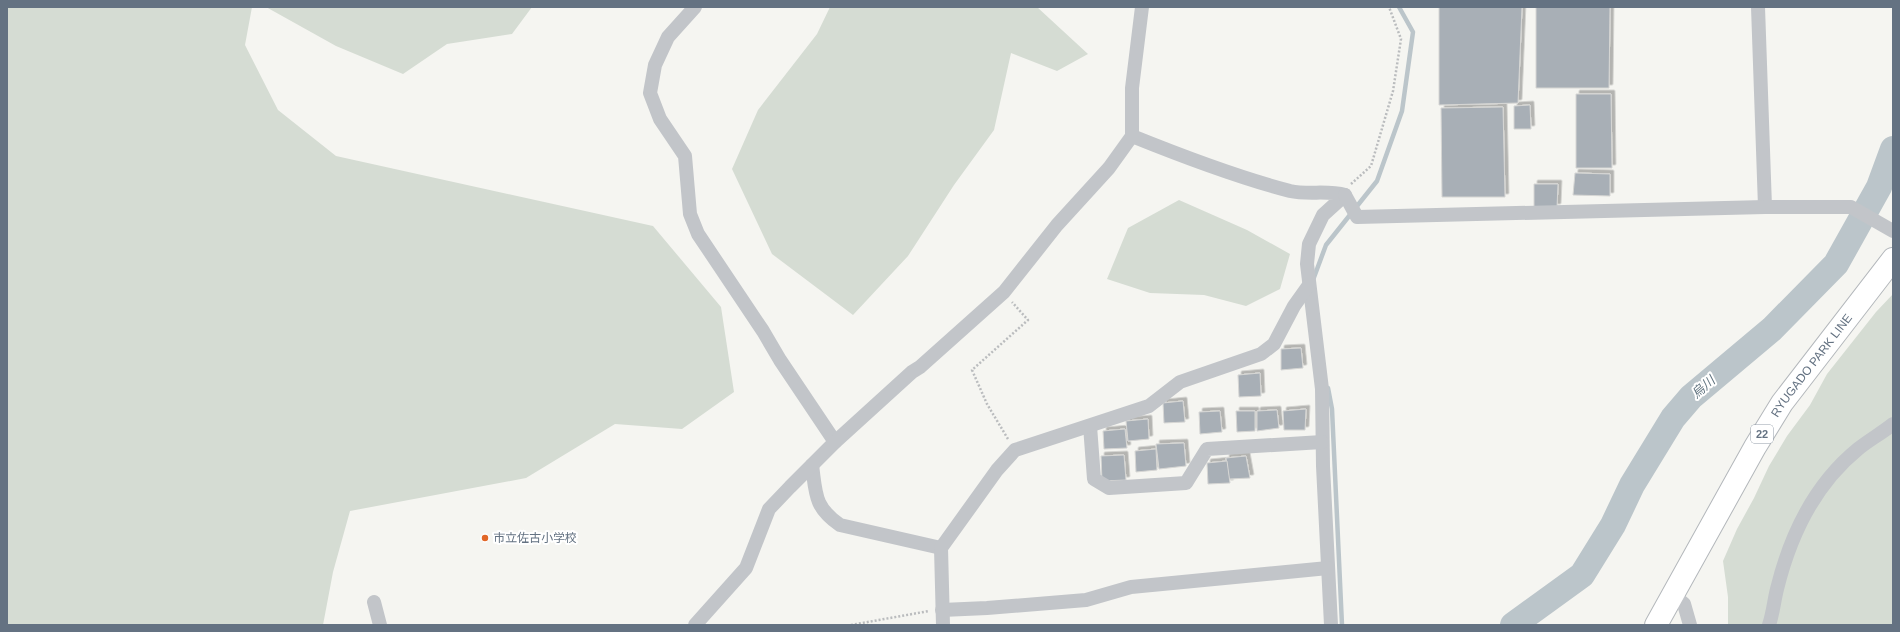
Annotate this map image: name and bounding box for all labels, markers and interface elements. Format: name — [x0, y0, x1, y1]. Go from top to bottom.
street label: RYUGADO PARK LINE — [1768, 311, 1855, 420]
water label: 烏川 — [1688, 372, 1719, 401]
road number: 22 — [1751, 425, 1773, 443]
place label: 市立佐古小学校 — [493, 531, 577, 545]
marker: 市立佐古小学校 — [480, 533, 490, 543]

